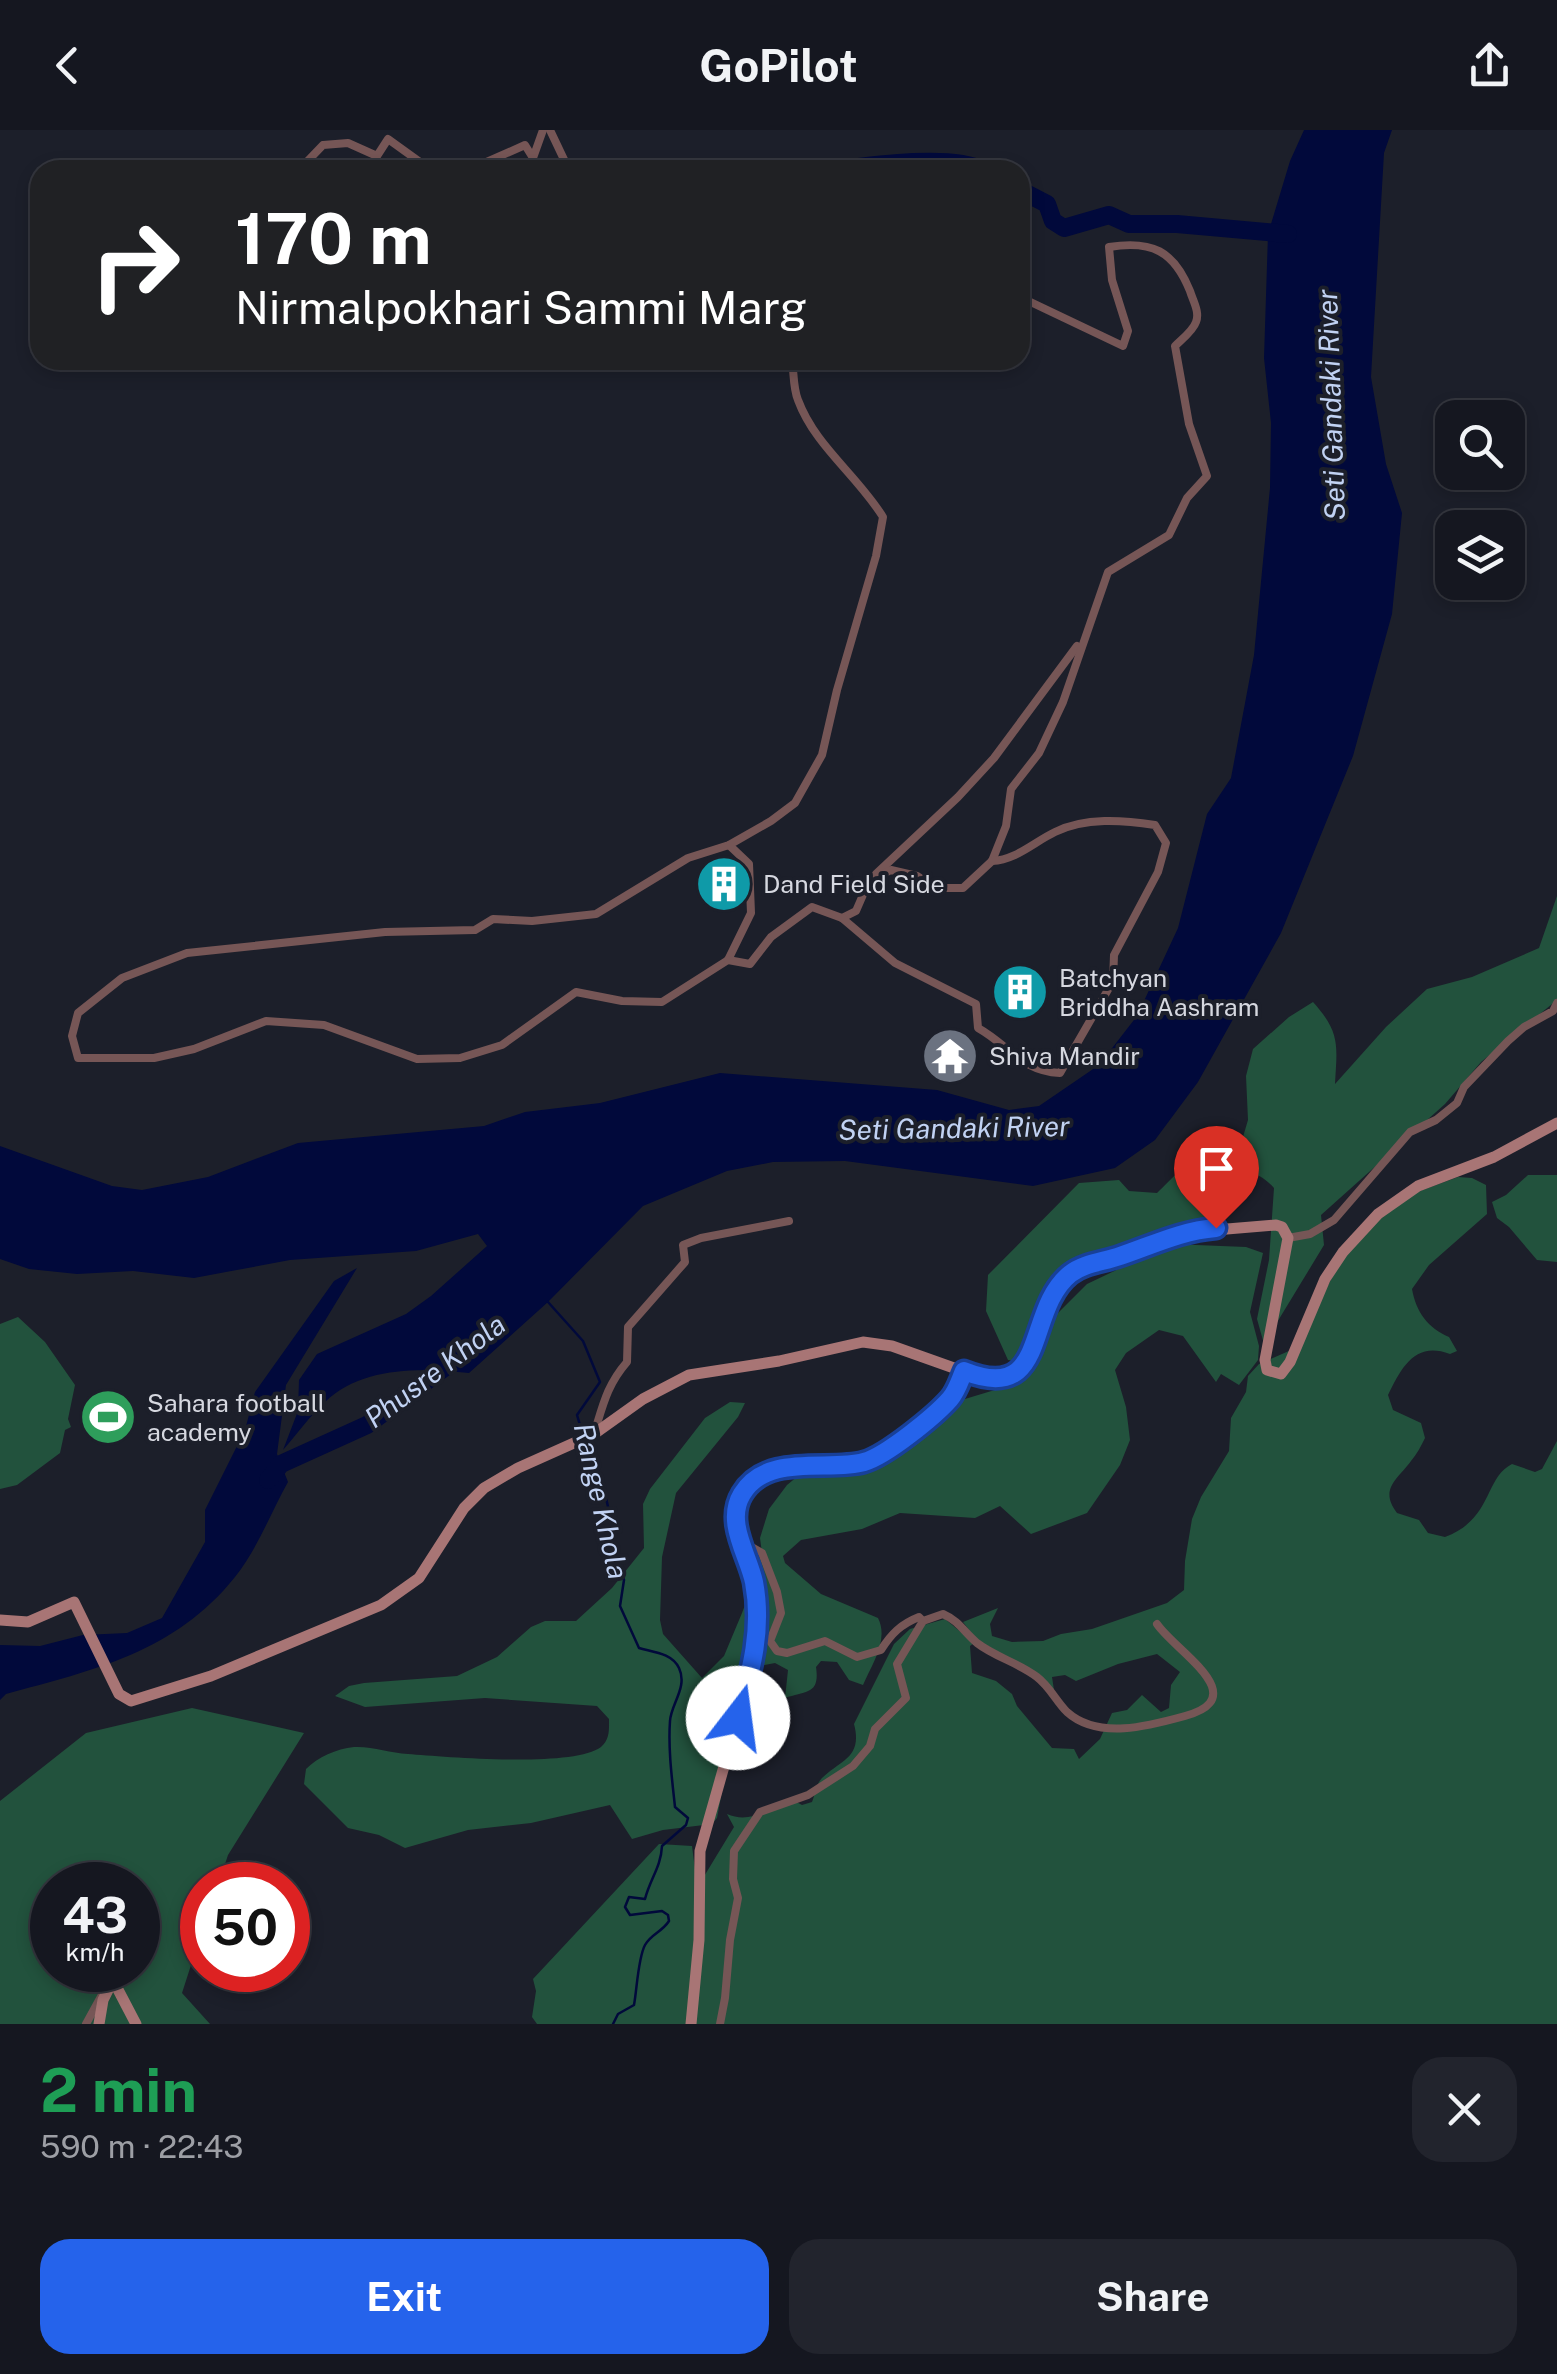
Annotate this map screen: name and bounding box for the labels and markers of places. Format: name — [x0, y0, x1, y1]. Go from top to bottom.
building icon: Dand Field Side — [694, 854, 754, 914]
place label: Dand Field Side — [763, 869, 945, 899]
building icon: Batchyan Briddha Aashram — [990, 962, 1050, 1022]
place label: Batchyan Briddha Aashram — [1059, 963, 1259, 1022]
temple icon: Shiva Mandir — [920, 1026, 980, 1086]
place label: Shiva Mandir — [989, 1041, 1140, 1071]
pin — [1174, 1126, 1259, 1229]
sports icon: Sahara football academy — [78, 1387, 138, 1447]
place label: Sahara football academy — [147, 1388, 325, 1447]

